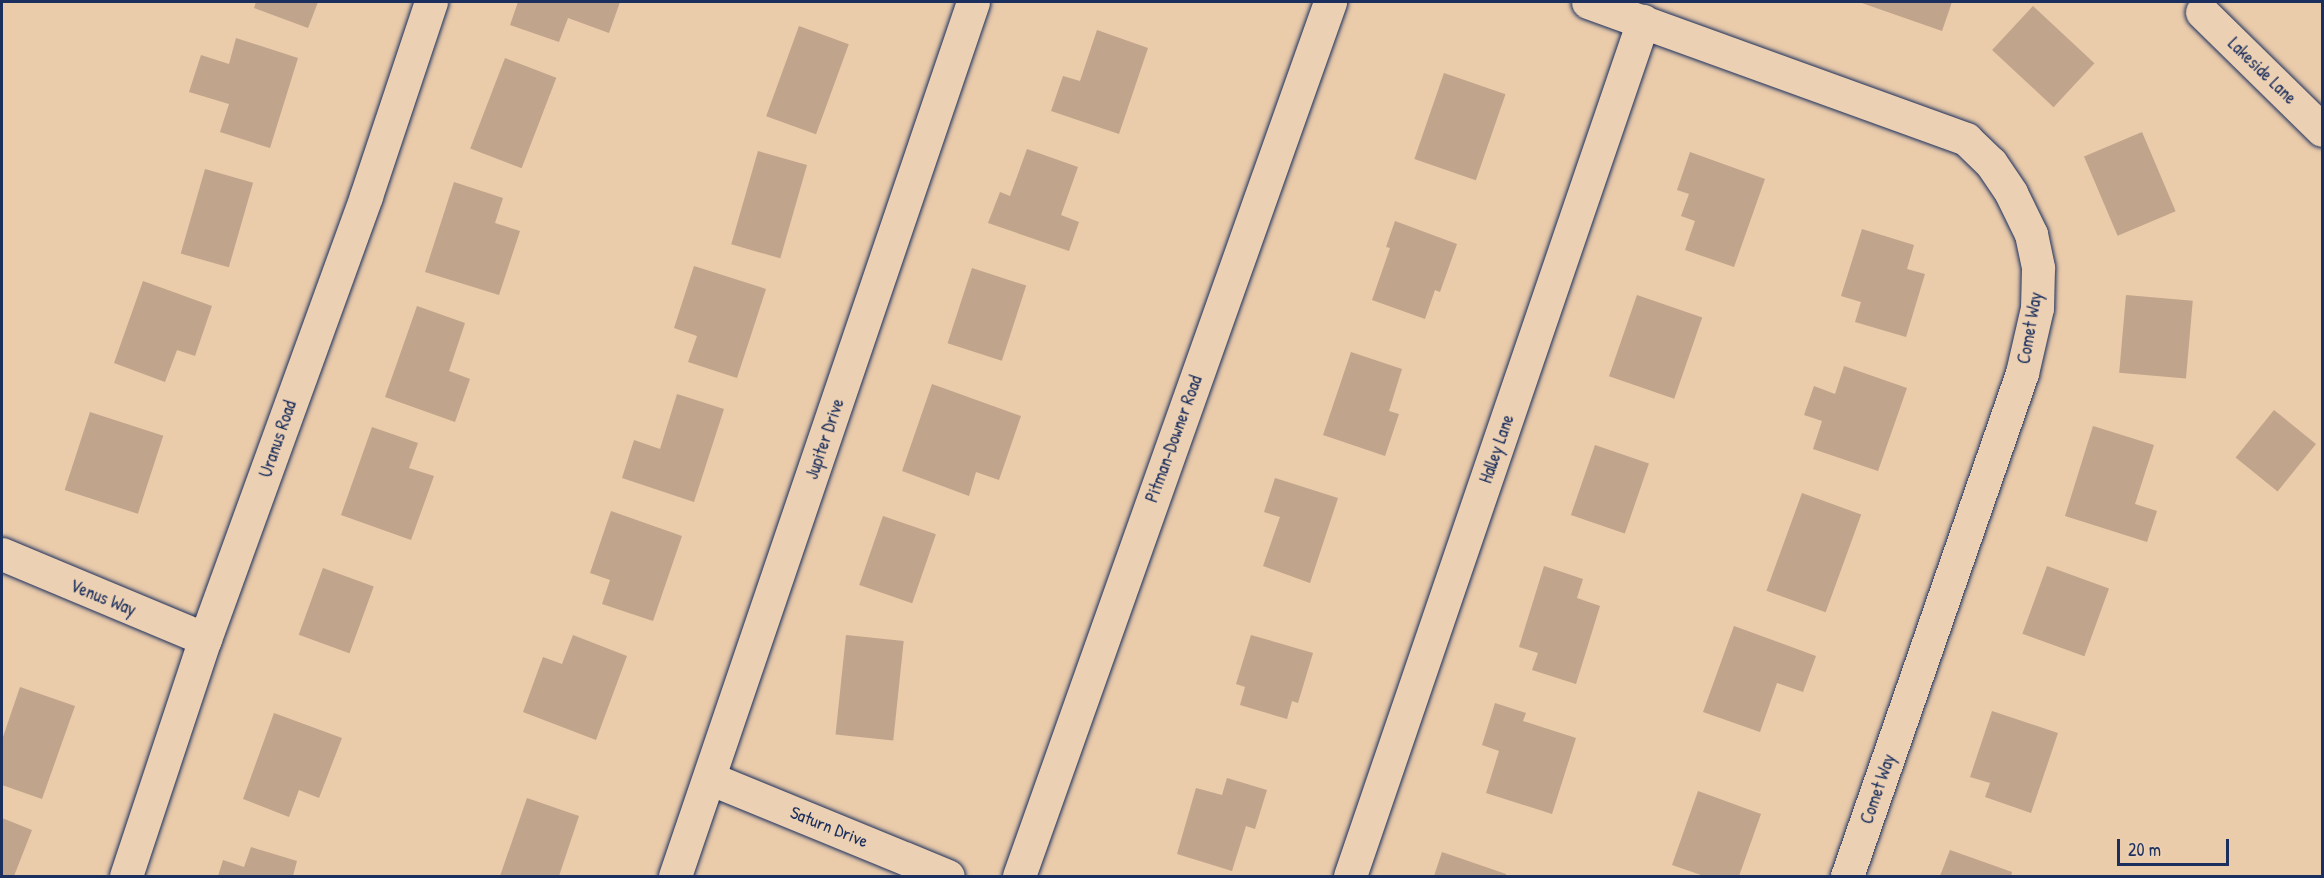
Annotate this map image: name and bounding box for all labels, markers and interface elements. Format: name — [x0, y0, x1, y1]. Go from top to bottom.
street label: Lakeside Lane — [2223, 33, 2301, 109]
street label: Comet Way — [2013, 290, 2047, 366]
street label: Pitman-Downer Road — [1141, 373, 1207, 505]
street label: Jupiter Drive — [801, 396, 849, 482]
street label: Uranus Road — [255, 398, 301, 480]
street label: Halley Lane — [1475, 412, 1519, 486]
street label: Venus Way — [67, 575, 139, 621]
street label: Comet Way — [1856, 751, 1900, 827]
street label: Saturn Drive — [787, 802, 871, 852]
scale bar — [2120, 827, 2232, 865]
text: 20 m — [2128, 837, 2161, 862]

